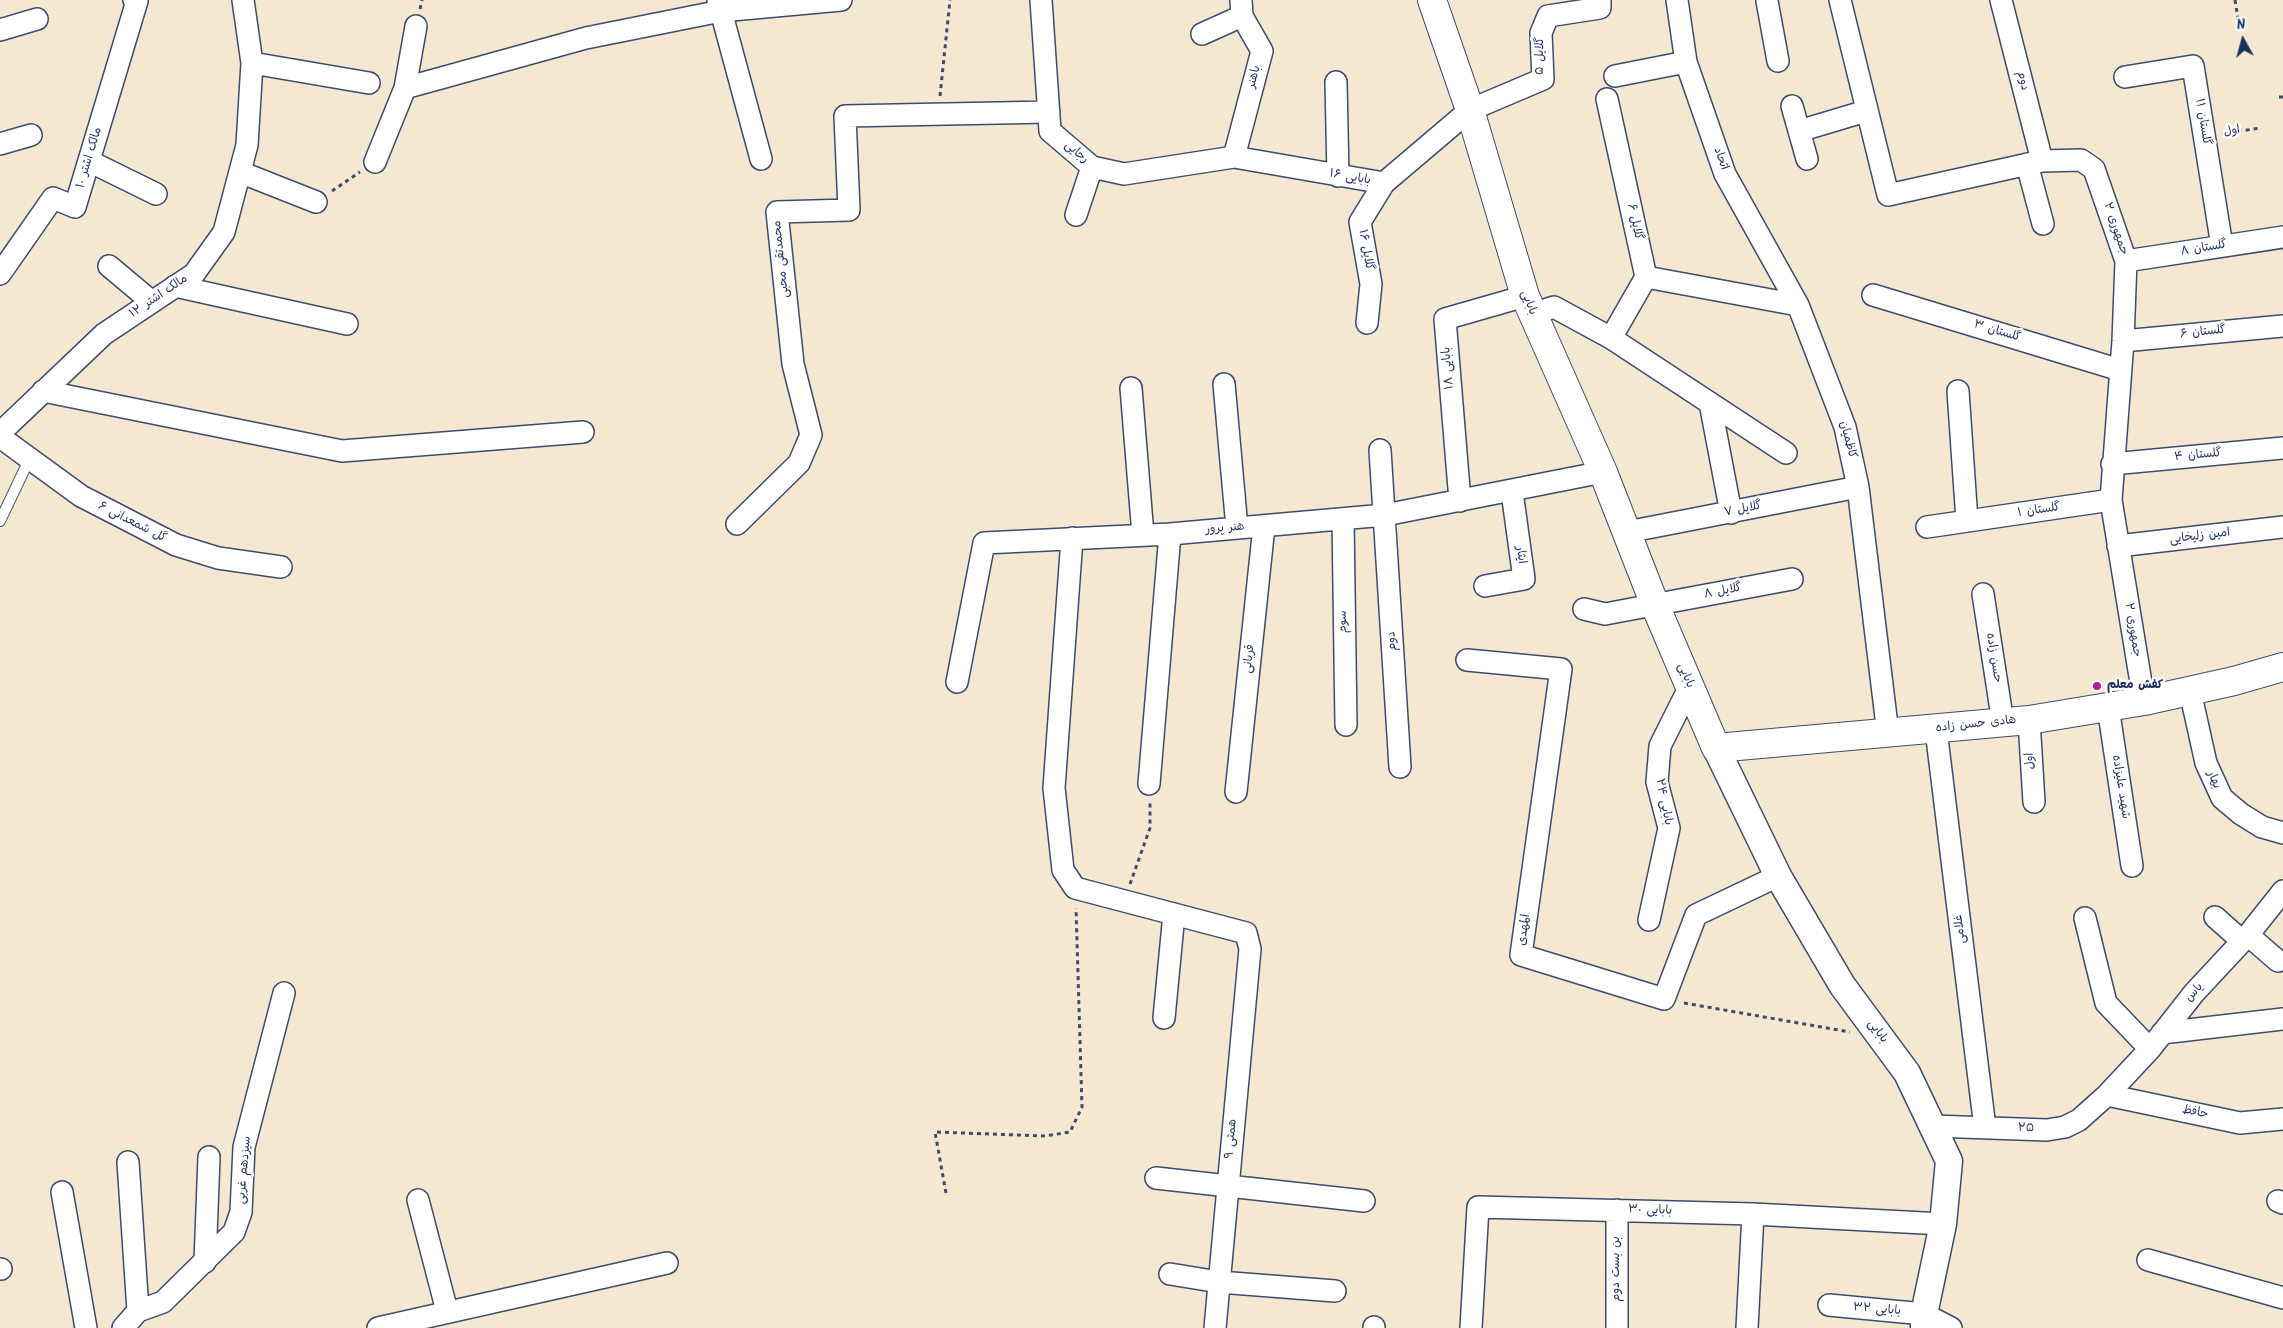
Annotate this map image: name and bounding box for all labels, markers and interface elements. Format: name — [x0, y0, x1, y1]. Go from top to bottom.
text: N — [2235, 14, 2247, 37]
north arrow — [2218, 15, 2268, 65]
street label: گلایل ۵ — [1533, 37, 1549, 75]
street label: باهنر — [1245, 64, 1265, 90]
street label: دوم — [2013, 70, 2031, 92]
street label: گلستان ۱۱ — [2191, 98, 2213, 146]
street label: اول — [2223, 123, 2241, 141]
street label: مالک اشتر ۱۰ — [74, 126, 106, 190]
street label: رجایی — [1061, 139, 1091, 167]
street label: اتحاد — [1709, 146, 1731, 172]
street label: بابایی ۱۶ — [1328, 167, 1372, 189]
street label: جمهوری ۲ — [2099, 201, 2131, 257]
street label: گلایل ۶ — [1623, 203, 1645, 241]
street label: محمدتقی محبی — [771, 220, 793, 298]
street label: گلایل ۱۶ — [1354, 228, 1376, 272]
street label: گلستان ۸ — [2180, 238, 2228, 260]
street label: مالک اشتر ۱۲ — [127, 272, 191, 322]
street label: بابایی — [1517, 289, 1539, 317]
street label: گلستان ۳ — [1972, 318, 2022, 346]
street label: گلستان ۶ — [2180, 323, 2226, 343]
street label: بابایی ۱۸ — [1440, 346, 1458, 390]
street label: کاظمیان — [1835, 420, 1859, 460]
street label: گلستان ۴ — [2174, 447, 2222, 465]
street label: گلایل ۷ — [1723, 499, 1763, 521]
street label: گل شمعدانی ۶ — [95, 500, 169, 546]
street label: گلستان ۱ — [2017, 501, 2061, 521]
street label: هنر پرور — [1205, 520, 1245, 538]
street label: امین زلیخایی — [2169, 526, 2231, 548]
street label: ایثار — [1512, 545, 1528, 565]
street label: گلایل ۸ — [1703, 581, 1743, 603]
street label: جمهوری ۲ — [2121, 602, 2143, 658]
street label: سوم — [1337, 610, 1351, 634]
street label: دوم — [1385, 631, 1401, 651]
street label: حسن زاده — [1982, 632, 2004, 684]
street label: قربانی — [1241, 644, 1259, 674]
street label: بابایی — [1673, 662, 1697, 690]
place label: کفش معلم — [2107, 679, 2163, 693]
marker: کفش معلم — [2091, 680, 2103, 692]
street label: هادی حسن زاده — [1935, 714, 2017, 736]
street label: اول — [2023, 752, 2039, 770]
street label: شهید علیزاده — [2108, 754, 2132, 820]
street label: بهار — [2203, 769, 2223, 791]
street label: بابایی ۲۴ — [1651, 777, 1675, 827]
street label: المهدی — [1516, 913, 1534, 947]
street label: غلامی — [1952, 914, 1970, 944]
street label: یاس — [2183, 981, 2207, 1005]
street label: بابایی — [1864, 1018, 1890, 1046]
street label: حافظ — [2181, 1103, 2209, 1123]
street label: همتی ۹ — [1223, 1119, 1241, 1159]
street label: ۲۵ — [2018, 1122, 2034, 1136]
street label: سیزدهم غربی — [235, 1135, 255, 1205]
street label: بابایی ۳۰ — [1628, 1203, 1672, 1219]
street label: بن بست دوم — [1610, 1236, 1624, 1302]
street label: بابایی ۳۲ — [1852, 1301, 1902, 1319]

